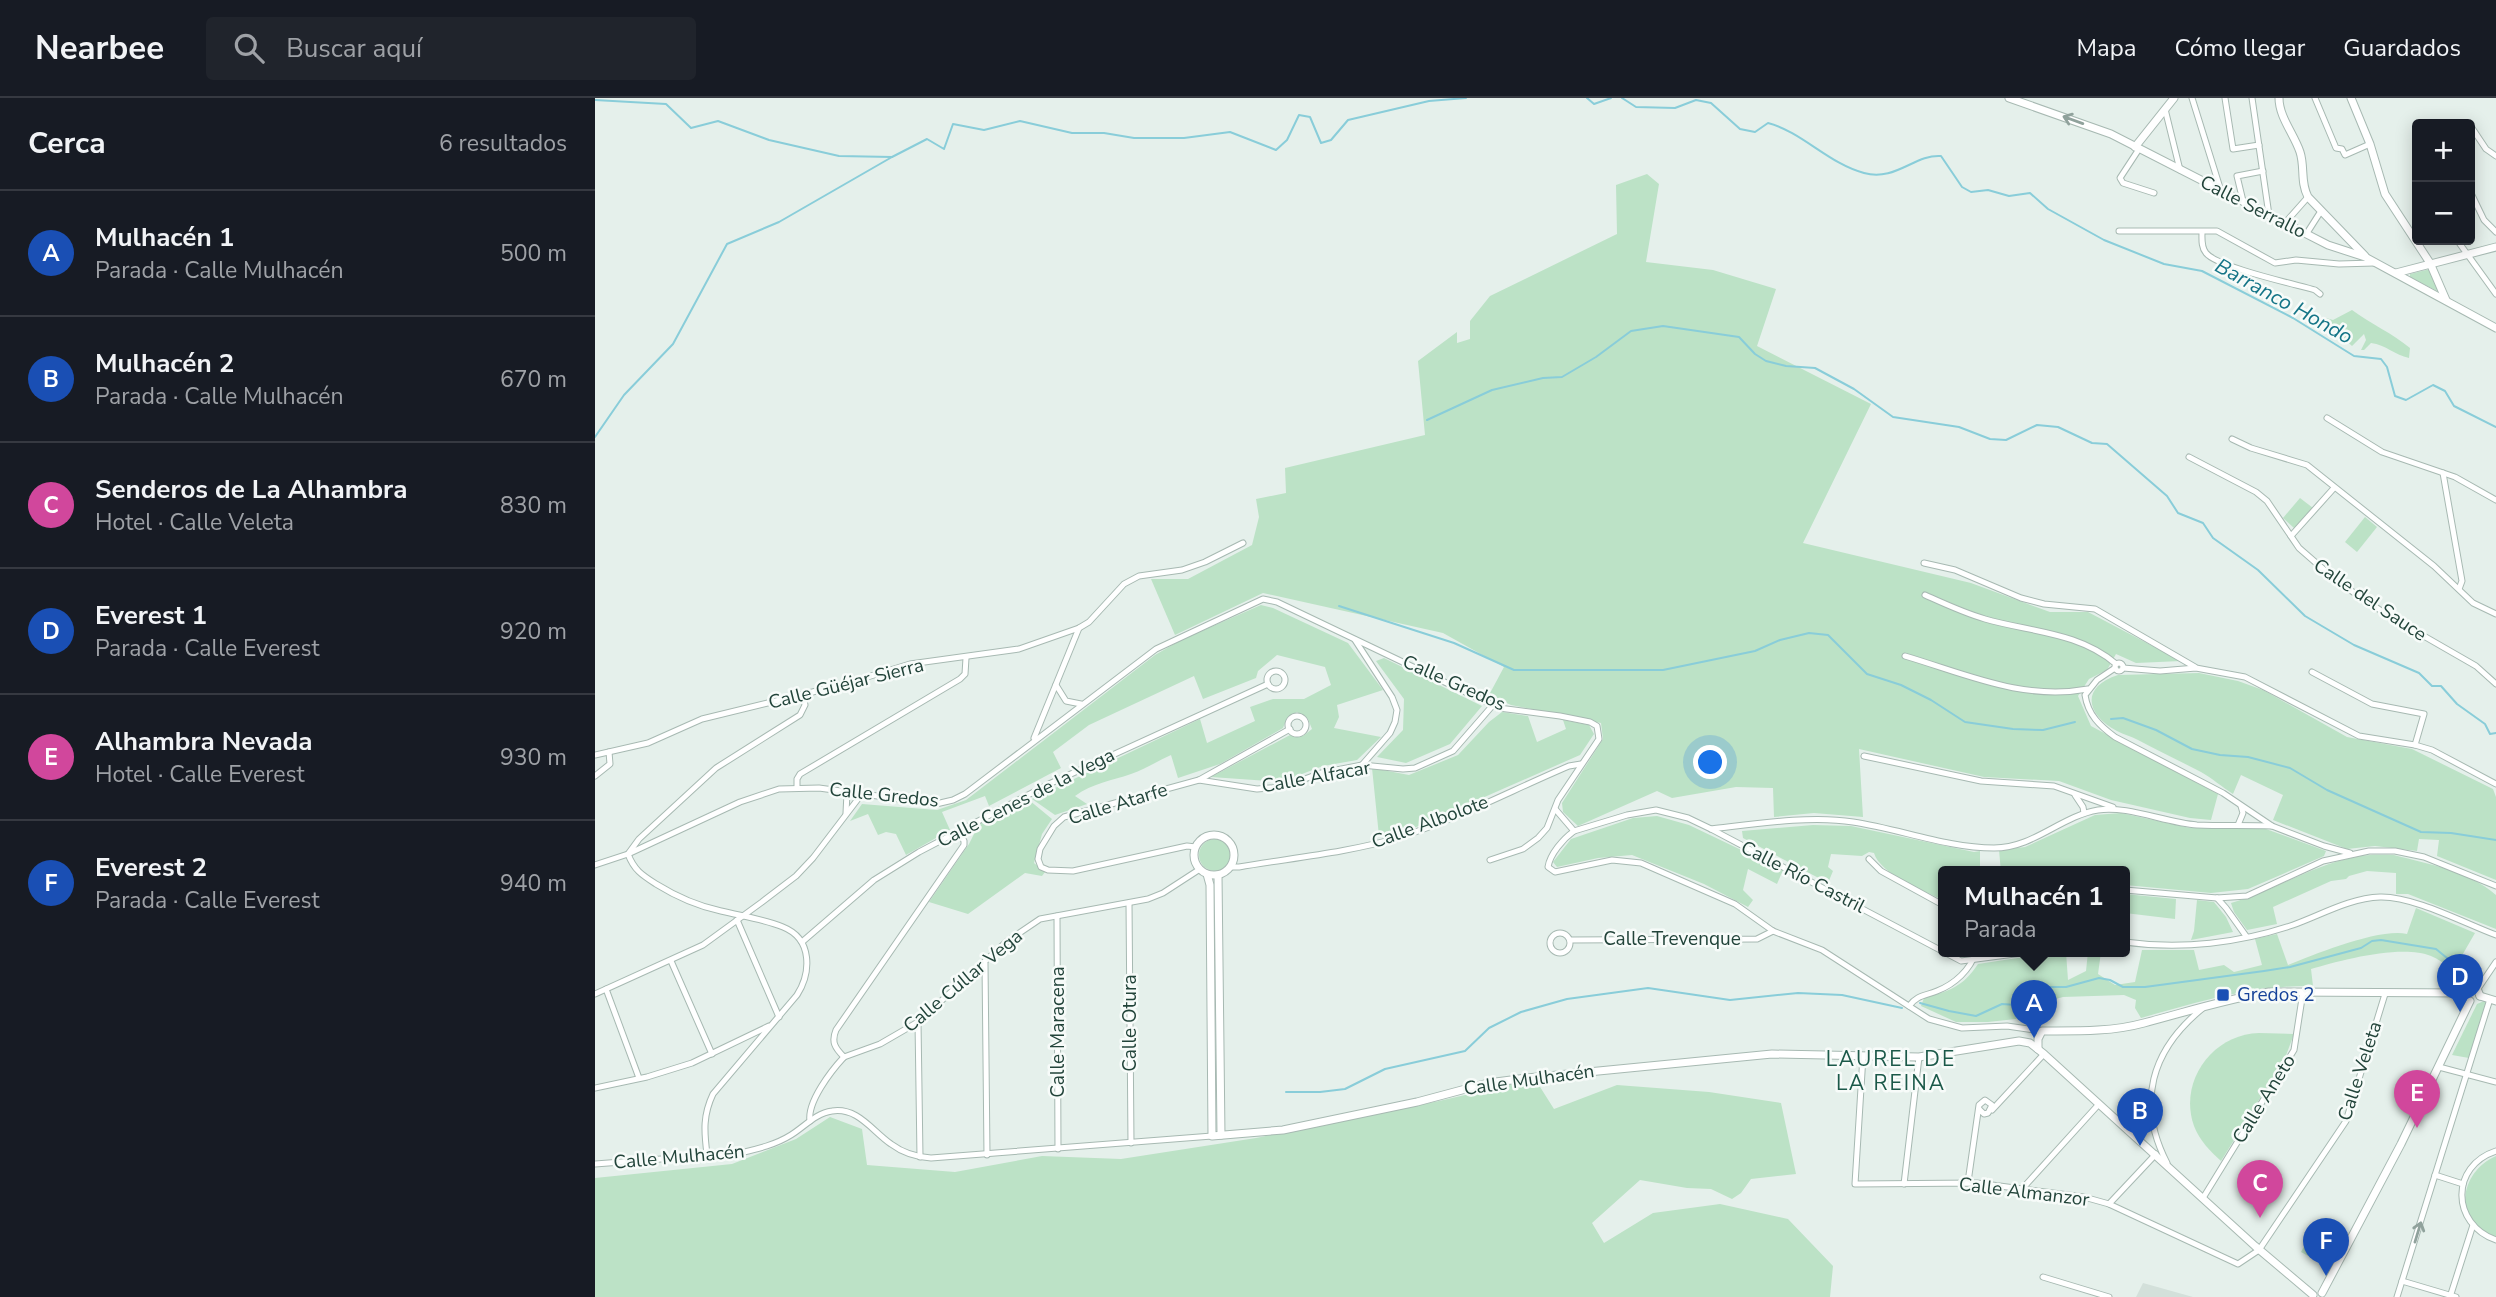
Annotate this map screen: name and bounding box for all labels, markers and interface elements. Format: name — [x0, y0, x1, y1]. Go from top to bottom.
search box — [206, 17, 696, 80]
text: Nearbee — [35, 26, 164, 71]
icon: search — [230, 29, 268, 67]
text: Buscar aquí — [286, 31, 422, 66]
text: Mapa — [2076, 32, 2136, 64]
text: Cómo llegar — [2174, 32, 2305, 64]
text: Guardados — [2343, 32, 2461, 64]
one-way arrow — [2062, 112, 2084, 125]
map controls — [2412, 119, 2475, 245]
button: + — [2412, 119, 2475, 182]
text: Cerca — [28, 123, 106, 164]
text: 6 resultados — [439, 128, 567, 159]
street label: Calle Serrallo — [2196, 169, 2310, 245]
button: − — [2412, 182, 2475, 245]
text: Mulhacén 1 — [95, 220, 234, 255]
text: A — [42, 238, 60, 269]
text: 500 m — [500, 238, 567, 269]
water label: Barranco Hondo — [2210, 252, 2358, 350]
text: Parada · Calle Mulhacén — [95, 255, 343, 286]
text: Mulhacén 2 — [95, 346, 234, 381]
text: B — [43, 364, 59, 395]
text: 670 m — [500, 364, 567, 395]
text: Parada · Calle Mulhacén — [95, 381, 343, 412]
text: Senderos de La Alhambra — [95, 472, 407, 507]
text: C — [43, 490, 59, 521]
text: 830 m — [500, 490, 567, 521]
text: Hotel · Calle Veleta — [95, 507, 294, 538]
street label: Calle del Sauce — [2308, 552, 2432, 648]
text: Everest 1 — [95, 598, 207, 633]
text: D — [42, 616, 60, 647]
text: 920 m — [500, 616, 567, 647]
text: Parada · Calle Everest — [95, 633, 320, 664]
street label: Calle Gredos — [1398, 649, 1510, 717]
street label: Calle Güéjar Sierra — [766, 652, 926, 716]
text: Alhambra Nevada — [95, 724, 313, 759]
text: E — [44, 742, 58, 773]
text: 930 m — [500, 742, 567, 773]
street label: Calle Cenes de la Vega — [933, 742, 1119, 854]
your location — [1693, 745, 1727, 779]
street label: Calle Alfacar — [1260, 755, 1373, 799]
text: Hotel · Calle Everest — [95, 759, 305, 790]
street label: Calle Gredos — [828, 776, 940, 814]
street label: Calle Atarfe — [1065, 777, 1171, 831]
street label: Calle Albolote — [1368, 789, 1492, 855]
street label: Calle Río Castril — [1736, 834, 1870, 920]
text: Everest 2 — [95, 850, 207, 885]
popup — [1938, 866, 2130, 957]
text: F — [45, 868, 57, 899]
text: 940 m — [500, 868, 567, 899]
text: Mulhacén 1 — [1964, 879, 2104, 914]
text: Parada · Calle Everest — [95, 885, 320, 916]
text: Parada — [1964, 914, 2036, 945]
street label: Calle Cúllar Vega — [898, 923, 1028, 1039]
street label: Calle Trevenque — [1603, 926, 1741, 952]
pin: D — [2437, 954, 2483, 1012]
street label: Calle Maracena — [1045, 966, 1071, 1098]
street label: Calle Otura — [1117, 974, 1143, 1072]
pin: A — [2011, 980, 2057, 1038]
place label: Gredos 2 — [2237, 982, 2315, 1008]
marker: Gredos 2 — [2215, 987, 2231, 1003]
street label: Calle Veleta — [2332, 1018, 2388, 1124]
district label: LAUREL DE LA REINA — [1826, 1045, 1956, 1097]
street label: Calle Aneto — [2226, 1049, 2302, 1149]
street label: Calle Mulhacén — [1462, 1058, 1596, 1102]
pin: E — [2394, 1070, 2440, 1128]
pin: B — [2117, 1088, 2163, 1146]
street label: Calle Mulhacén — [612, 1138, 746, 1176]
pin: C — [2237, 1160, 2283, 1218]
street label: Calle Almanzor — [1957, 1171, 2091, 1213]
pin: F — [2303, 1218, 2349, 1276]
one-way arrow — [2412, 1221, 2425, 1243]

